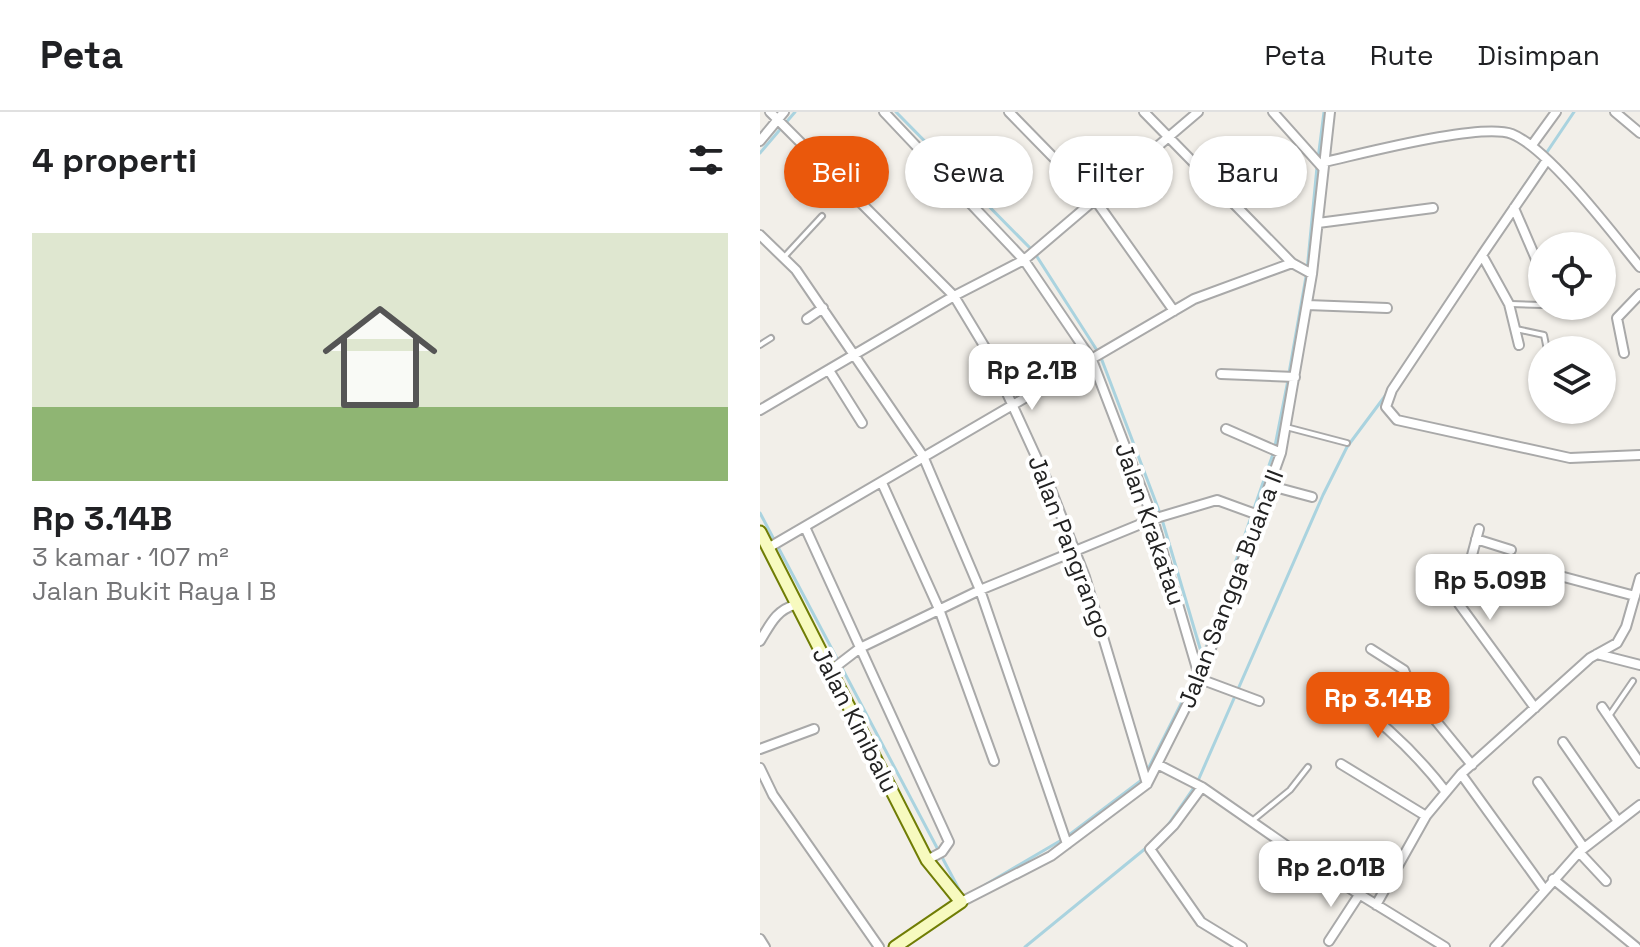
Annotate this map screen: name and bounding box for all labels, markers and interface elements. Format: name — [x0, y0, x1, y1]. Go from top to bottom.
text: Peta — [40, 31, 123, 79]
text: Peta — [1265, 37, 1326, 73]
text: Rute — [1370, 37, 1434, 73]
text: Disimpan — [1478, 37, 1600, 73]
chip: Beli — [784, 136, 889, 208]
chip: Sewa — [905, 136, 1033, 208]
chip: Filter — [1049, 136, 1173, 208]
chip: Baru — [1189, 136, 1307, 208]
icon: filters — [684, 138, 728, 182]
text: 4 properti — [32, 139, 197, 182]
map controls — [1528, 232, 1616, 424]
button: locate — [1528, 232, 1616, 320]
icon: home — [308, 285, 452, 429]
button: layers — [1528, 336, 1616, 424]
pin: Rp 2.1B — [958, 344, 1106, 412]
text: Rp 2.1B — [987, 353, 1077, 387]
street label: Jalan Krakatau — [1108, 438, 1193, 609]
street label: Jalan Pangrango — [1021, 451, 1120, 643]
street label: Jalan Sangga Buana II — [1171, 465, 1290, 712]
text: Rp 3.14B — [32, 497, 172, 540]
text: 3 kamar · 107 m² — [32, 540, 229, 574]
pin: Rp 5.09B — [1407, 554, 1573, 622]
text: Rp 5.09B — [1434, 563, 1546, 597]
text: Jalan Bukit Raya I B — [32, 574, 277, 608]
street label: Jalan Kinibalu — [806, 642, 905, 798]
pin: Rp 3.14B — [1295, 672, 1461, 740]
text: Rp 3.14B — [1324, 681, 1432, 715]
pin: Rp 2.01B — [1248, 841, 1414, 909]
text: Rp 2.01B — [1277, 850, 1385, 884]

